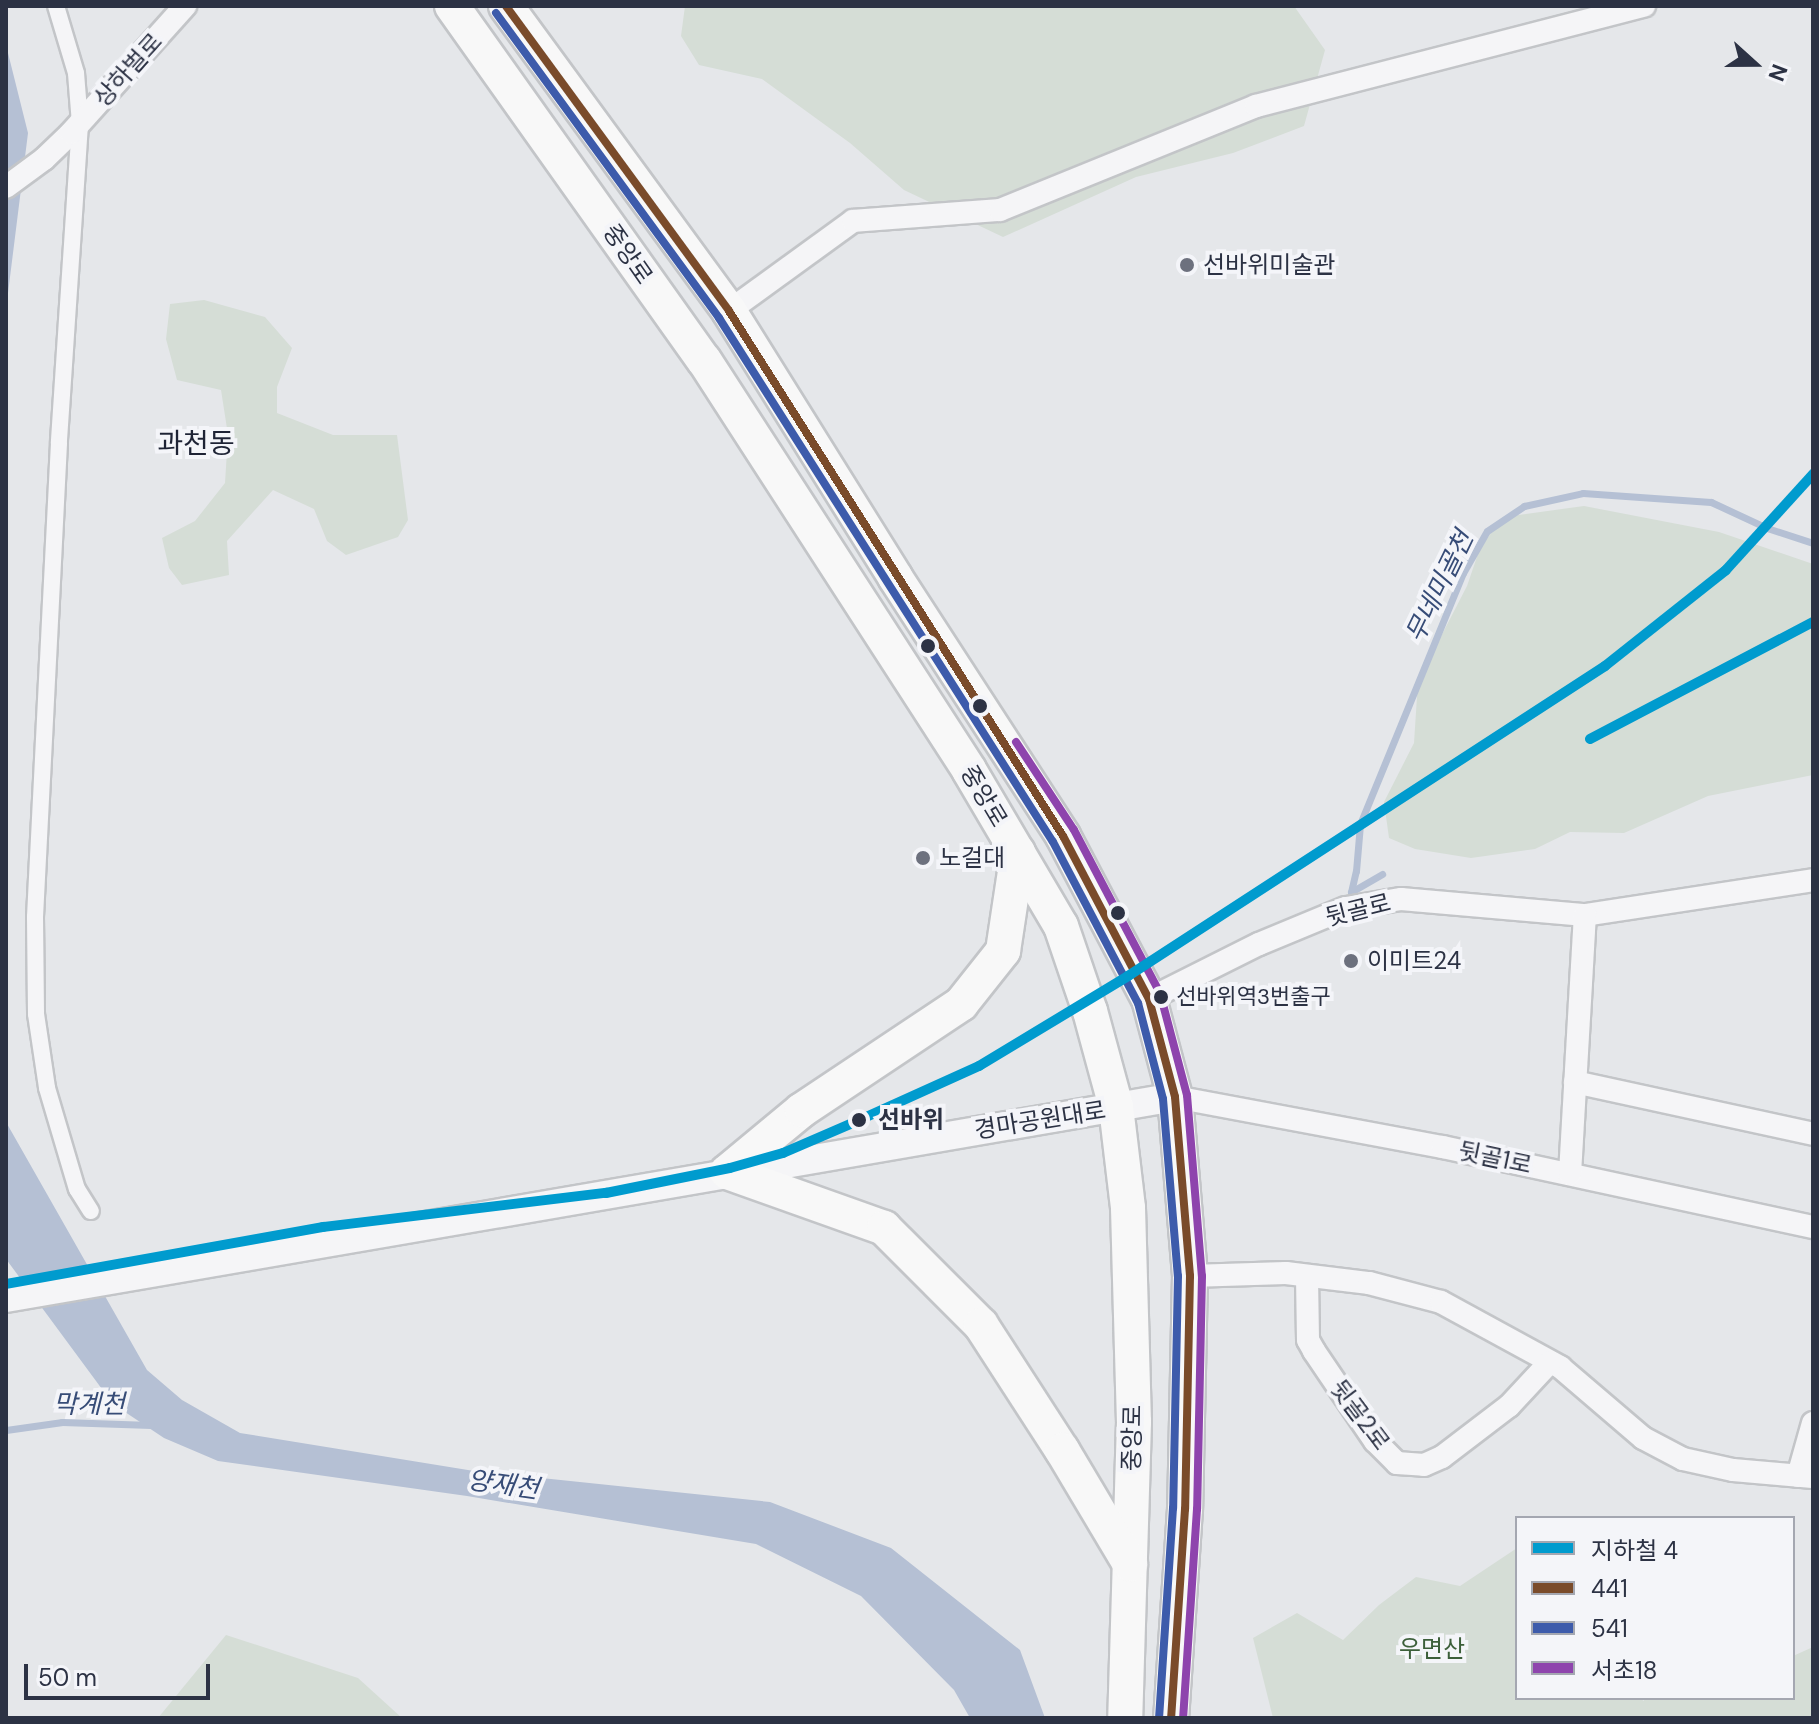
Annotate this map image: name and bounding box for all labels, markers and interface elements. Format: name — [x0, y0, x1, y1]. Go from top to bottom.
north arrow — [1715, 24, 1795, 104]
street label: 상하벌로 — [88, 28, 168, 112]
text: N — [1761, 60, 1794, 85]
street label: 중앙로 — [597, 219, 659, 289]
place label: 선바위미술관 — [1203, 251, 1335, 279]
marker: 선바위미술관 — [1178, 256, 1196, 274]
district label: 과천동 — [157, 427, 235, 461]
water label: 무네미골천 — [1400, 526, 1480, 648]
unlabelled marker — [920, 638, 936, 654]
unlabelled marker — [972, 698, 988, 714]
street label: 중앙로 — [955, 760, 1013, 832]
place label: 노걸대 — [939, 844, 1005, 872]
marker: 노걸대 — [914, 849, 932, 867]
street label: 뒷골로 — [1322, 888, 1394, 932]
unlabelled marker — [1110, 905, 1126, 921]
place label: 이미트24 — [1367, 947, 1461, 975]
marker: 이미트24 — [1342, 952, 1360, 970]
place label: 선바위역3번출구 — [1176, 984, 1331, 1010]
marker: 선바위역3번출구 — [1153, 989, 1169, 1005]
street label: 경마공원대로 — [972, 1095, 1108, 1145]
place label: 선바위 — [878, 1106, 944, 1134]
marker: 선바위 — [847, 1108, 871, 1132]
street label: 뒷골1로 — [1456, 1136, 1534, 1180]
street label: 뒷골2로 — [1324, 1374, 1396, 1456]
water label: 막계천 — [53, 1389, 125, 1421]
street label: 중앙로 — [1117, 1405, 1147, 1471]
water label: 양재천 — [465, 1465, 541, 1505]
legend — [1515, 1516, 1795, 1700]
text: 지하철 4 — [1591, 1535, 1678, 1566]
text: 441 — [1591, 1573, 1628, 1604]
text: 541 — [1591, 1613, 1628, 1644]
park label: 우면산 — [1399, 1635, 1465, 1663]
scale bar — [28, 1648, 214, 1698]
text: 서초18 — [1591, 1655, 1657, 1686]
text: 50 m — [38, 1662, 97, 1693]

